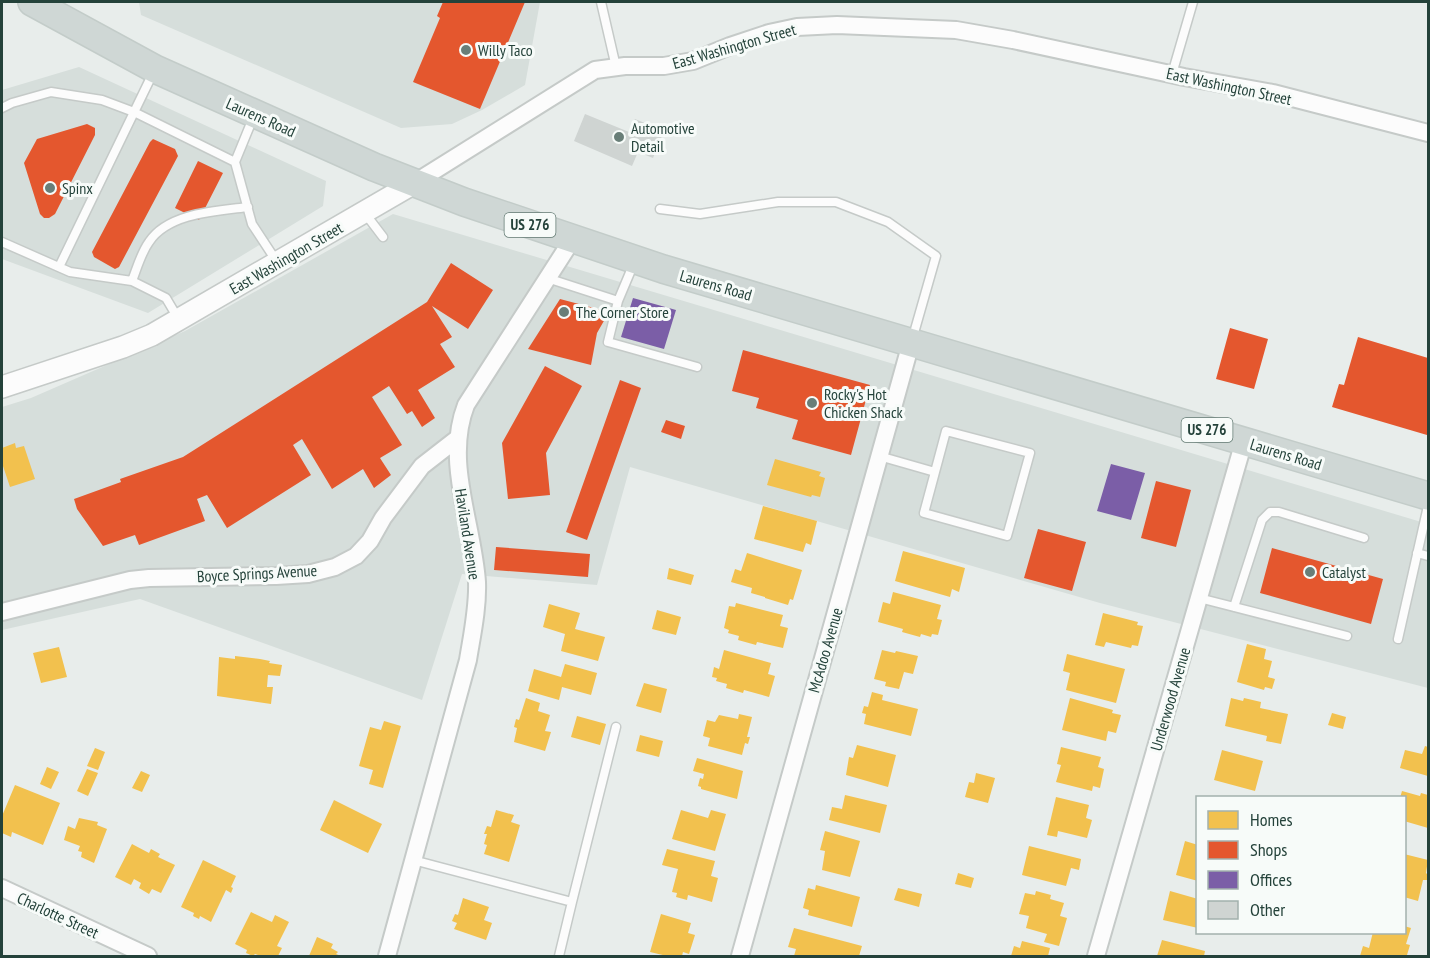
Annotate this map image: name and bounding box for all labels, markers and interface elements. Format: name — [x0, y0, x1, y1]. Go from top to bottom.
street label: East Washington Street — [670, 19, 799, 73]
place label: Willy Taco — [478, 40, 533, 60]
marker: Willy Taco — [459, 43, 473, 57]
street label: East Washington Street — [1165, 63, 1294, 109]
street label: Laurens Road — [223, 93, 299, 141]
place label: Automotive Detail — [631, 118, 695, 156]
marker: Automotive Detail — [612, 130, 626, 144]
place label: Spinx — [62, 178, 93, 198]
marker: Spinx — [43, 181, 57, 195]
road number: US 276 — [504, 213, 556, 237]
street label: East Washington Street — [226, 217, 347, 299]
street label: Laurens Road — [678, 265, 754, 305]
place label: The Corner Store — [576, 302, 669, 322]
marker: The Corner Store — [557, 305, 571, 319]
place label: Rocky's Hot Chicken Shack — [824, 384, 904, 422]
marker: Rocky's Hot Chicken Shack — [805, 396, 819, 410]
road number: US 276 — [1182, 418, 1232, 442]
street label: Laurens Road — [1248, 434, 1324, 474]
street label: Haviland Avenue — [451, 487, 485, 581]
street label: Boyce Springs Avenue — [196, 560, 318, 586]
place label: Catalyst — [1322, 562, 1366, 582]
marker: Catalyst — [1303, 565, 1317, 579]
street label: McAdoo Avenue — [803, 605, 847, 695]
street label: Underwood Avenue — [1146, 645, 1194, 753]
legend — [1196, 796, 1406, 934]
text: Homes — [1250, 808, 1293, 831]
text: Shops — [1250, 838, 1287, 861]
text: Offices — [1250, 868, 1292, 891]
street label: Charlotte Street — [14, 887, 102, 943]
text: Other — [1250, 898, 1285, 921]

